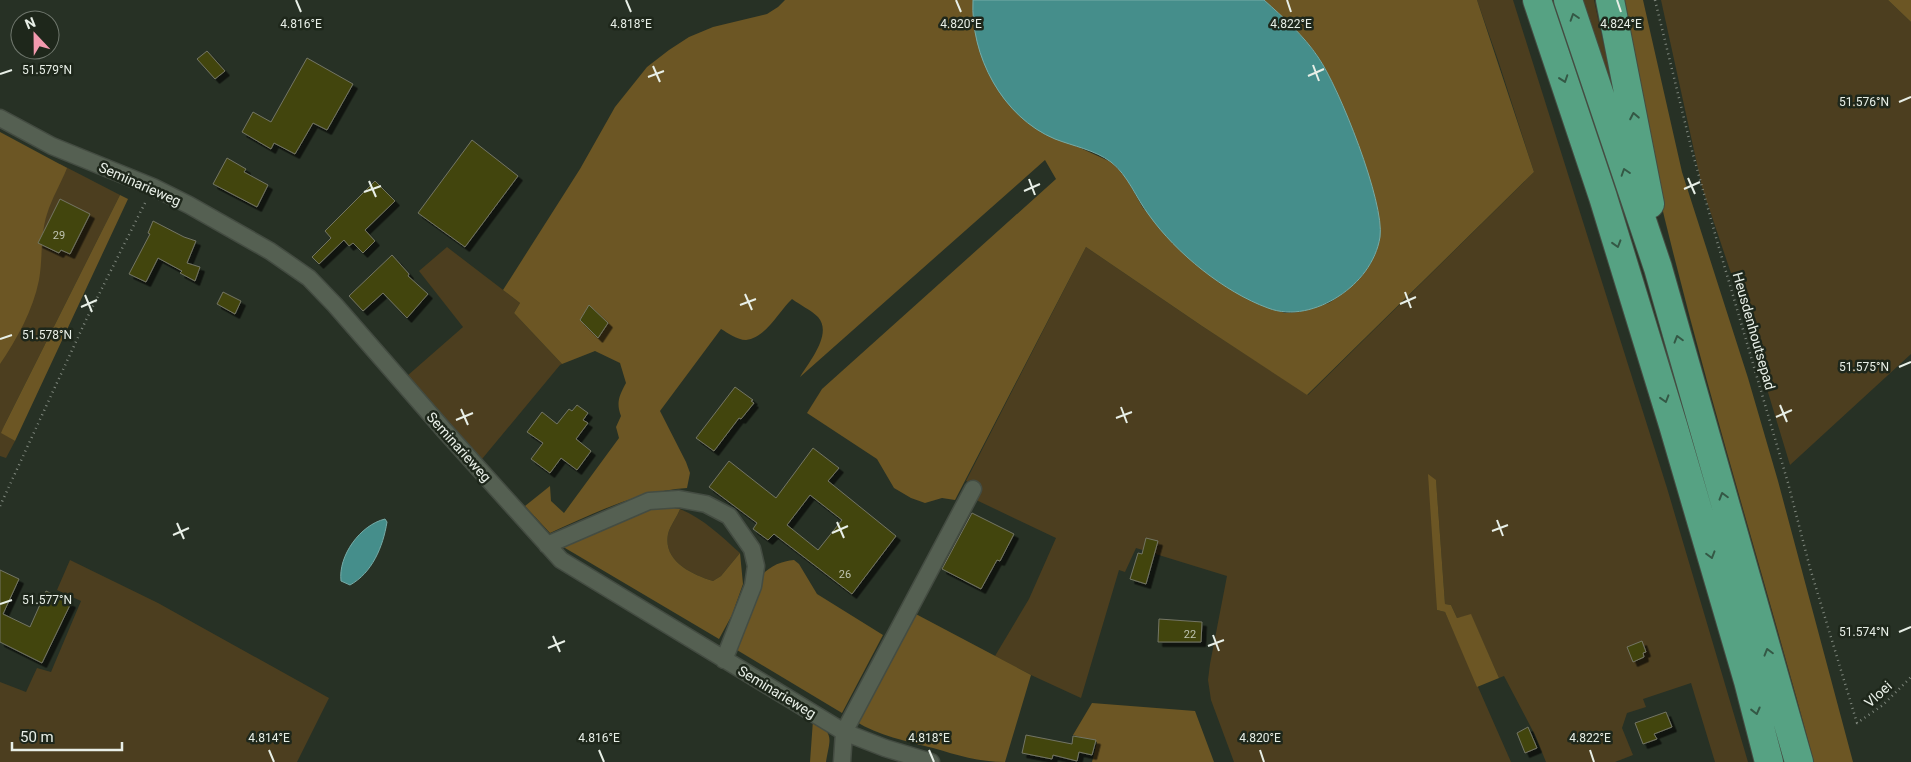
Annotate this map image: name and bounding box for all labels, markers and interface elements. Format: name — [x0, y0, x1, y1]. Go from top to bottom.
north arrow — [10, 10, 60, 60]
text: N — [23, 14, 38, 32]
one-way arrow — [1570, 14, 1580, 22]
text: 4.816°E — [280, 17, 322, 31]
text: 4.818°E — [610, 17, 652, 31]
text: 4.820°E — [940, 17, 982, 31]
text: 4.822°E — [1270, 17, 1312, 31]
text: 4.824°E — [1600, 17, 1642, 31]
text: 51.579°N — [22, 63, 72, 77]
one-way arrow — [1558, 75, 1568, 83]
text: 51.576°N — [1839, 95, 1889, 109]
one-way arrow — [1629, 111, 1640, 120]
street label: Seminarieweg — [96, 159, 184, 209]
one-way arrow — [1621, 168, 1631, 176]
house number: 29 — [53, 229, 65, 242]
one-way arrow — [1612, 239, 1622, 247]
street label: Heusdenhoutsepad — [1730, 270, 1778, 392]
text: 51.578°N — [22, 328, 72, 342]
one-way arrow — [1674, 336, 1684, 344]
text: 51.575°N — [1839, 360, 1889, 374]
one-way arrow — [1659, 394, 1669, 403]
street label: Seminarieweg — [424, 409, 494, 485]
one-way arrow — [1719, 492, 1729, 500]
one-way arrow — [1706, 550, 1716, 559]
house number: 26 — [839, 568, 851, 581]
text: 51.577°N — [22, 593, 72, 607]
text: 51.574°N — [1839, 625, 1889, 639]
house number: 22 — [1184, 628, 1196, 641]
one-way arrow — [1764, 648, 1774, 656]
street label: Seminarieweg — [735, 662, 819, 722]
street label: Vloei — [1861, 678, 1895, 710]
one-way arrow — [1750, 707, 1761, 716]
scale bar — [12, 720, 122, 752]
text: 50 m — [20, 728, 54, 746]
text: 4.814°E — [248, 731, 290, 745]
text: 4.816°E — [578, 731, 620, 745]
text: 4.818°E — [908, 731, 950, 745]
text: 4.820°E — [1239, 731, 1281, 745]
text: 4.822°E — [1569, 731, 1611, 745]

